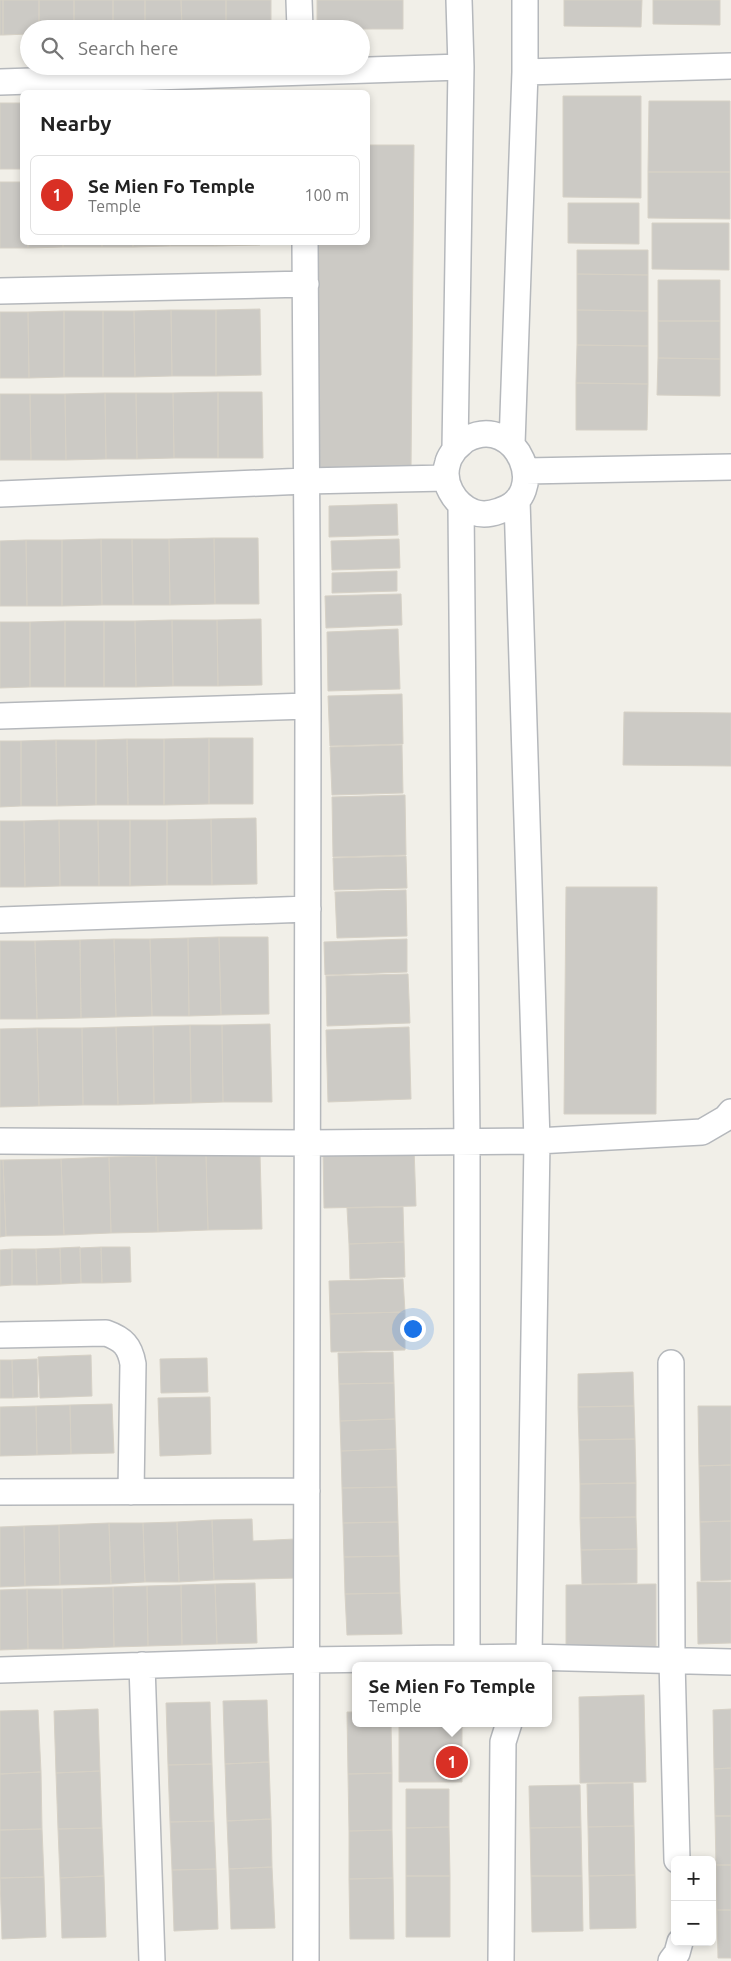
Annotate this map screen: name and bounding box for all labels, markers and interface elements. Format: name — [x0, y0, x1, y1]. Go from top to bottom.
search box — [20, 20, 370, 75]
icon: search — [38, 34, 66, 62]
text: Search here — [78, 37, 178, 59]
text: Nearby — [40, 111, 111, 135]
text: Se Mien Fo Temple — [88, 175, 255, 197]
text: 1 — [52, 186, 62, 204]
text: 100 m — [304, 186, 349, 204]
text: Temple — [88, 197, 141, 215]
your location — [400, 1316, 426, 1342]
popup — [352, 1662, 552, 1727]
text: Se Mien Fo Temple — [369, 1675, 535, 1697]
text: Temple — [369, 1697, 422, 1715]
pin: 1 — [436, 1743, 468, 1781]
map controls — [671, 1856, 716, 1946]
button: + — [671, 1856, 716, 1901]
button: − — [671, 1901, 716, 1946]

